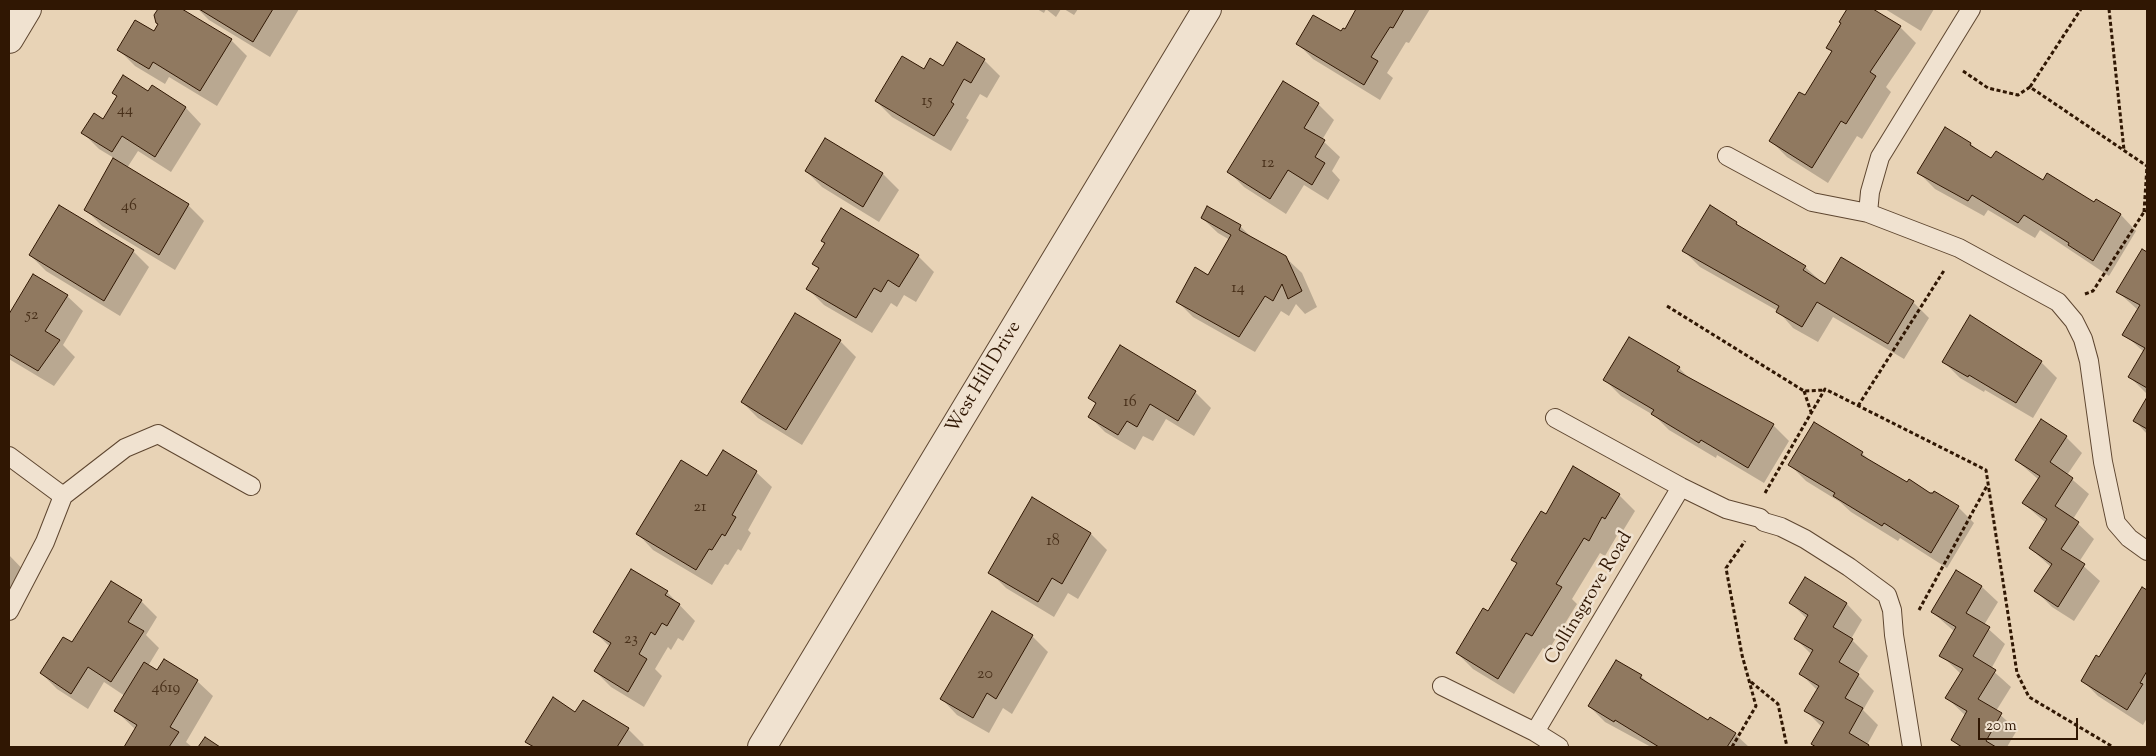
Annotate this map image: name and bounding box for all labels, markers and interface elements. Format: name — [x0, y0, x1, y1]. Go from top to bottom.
house number: 15 — [922, 92, 932, 112]
house number: 44 — [117, 101, 133, 121]
house number: 12 — [1262, 154, 1274, 174]
house number: 46 — [121, 197, 137, 217]
house number: 14 — [1231, 279, 1245, 299]
house number: 52 — [26, 306, 38, 326]
street label: West Hill Drive — [943, 318, 1027, 438]
house number: 16 — [1123, 393, 1137, 413]
house number: 21 — [694, 498, 706, 518]
street label: Collinsgrove Road — [1541, 528, 1639, 670]
house number: 18 — [1046, 532, 1060, 552]
house number: 23 — [624, 630, 638, 650]
house number: 20 — [977, 665, 993, 685]
house number: 4619 — [152, 679, 180, 699]
scale bar — [1981, 708, 2081, 740]
text: 20 m — [1986, 716, 2017, 737]

